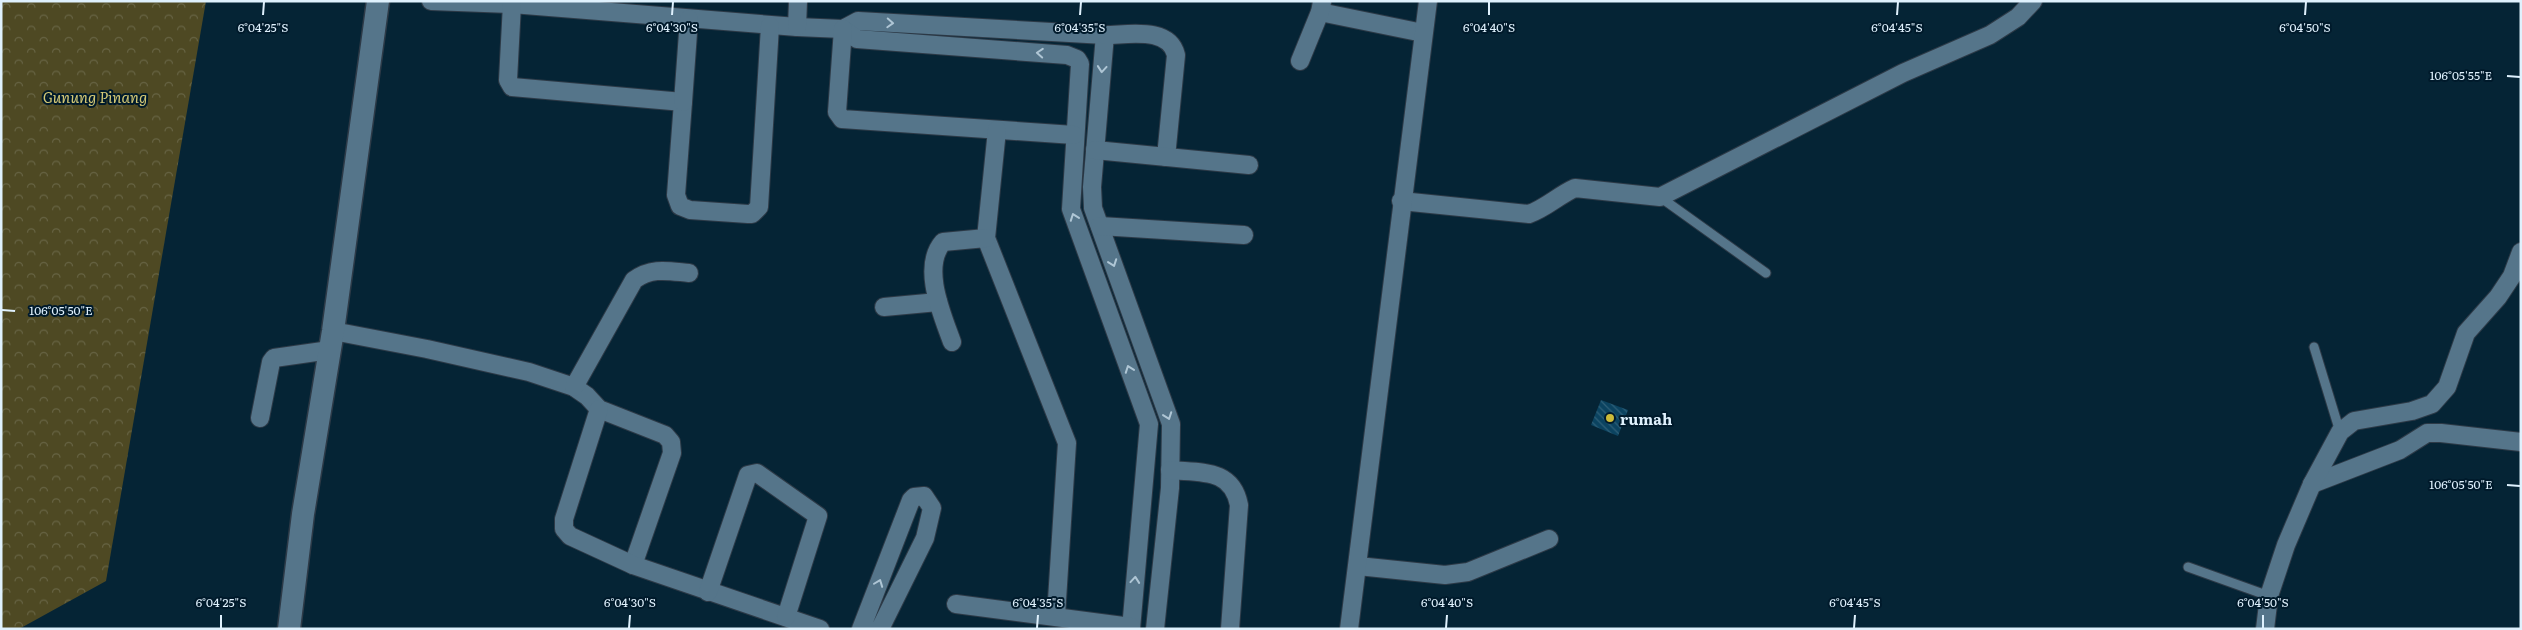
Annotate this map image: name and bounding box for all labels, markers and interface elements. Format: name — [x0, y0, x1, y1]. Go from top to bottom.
one-way arrow — [886, 17, 894, 28]
text: 6°04'25"S — [238, 18, 288, 36]
text: 6°04'30"S — [646, 18, 698, 36]
text: 6°04'35"S — [1054, 18, 1106, 36]
text: 6°04'40"S — [1463, 18, 1515, 36]
text: 6°04'45"S — [1871, 18, 1923, 36]
text: 6°04'50"S — [2279, 18, 2331, 36]
one-way arrow — [1036, 47, 1044, 58]
one-way arrow — [1097, 66, 1108, 74]
text: 106°05'55"E — [2430, 66, 2493, 84]
park label: Gunung Pinang — [43, 85, 147, 108]
one-way arrow — [1070, 213, 1080, 221]
one-way arrow — [1107, 258, 1117, 267]
text: 106°05'50"E — [29, 301, 93, 319]
one-way arrow — [1125, 366, 1135, 374]
place label: rumah — [1620, 407, 1672, 430]
one-way arrow — [1162, 411, 1172, 419]
marker: rumah — [1604, 412, 1616, 424]
text: 106°05'50"E — [2429, 475, 2493, 493]
one-way arrow — [1129, 576, 1140, 584]
one-way arrow — [873, 579, 883, 588]
text: 6°04'25"S — [196, 593, 246, 611]
text: 6°04'30"S — [604, 593, 656, 611]
text: 6°04'35"S — [1012, 593, 1064, 611]
text: 6°04'40"S — [1421, 593, 1473, 611]
text: 6°04'45"S — [1829, 593, 1881, 611]
text: 6°04'50"S — [2237, 593, 2289, 611]

